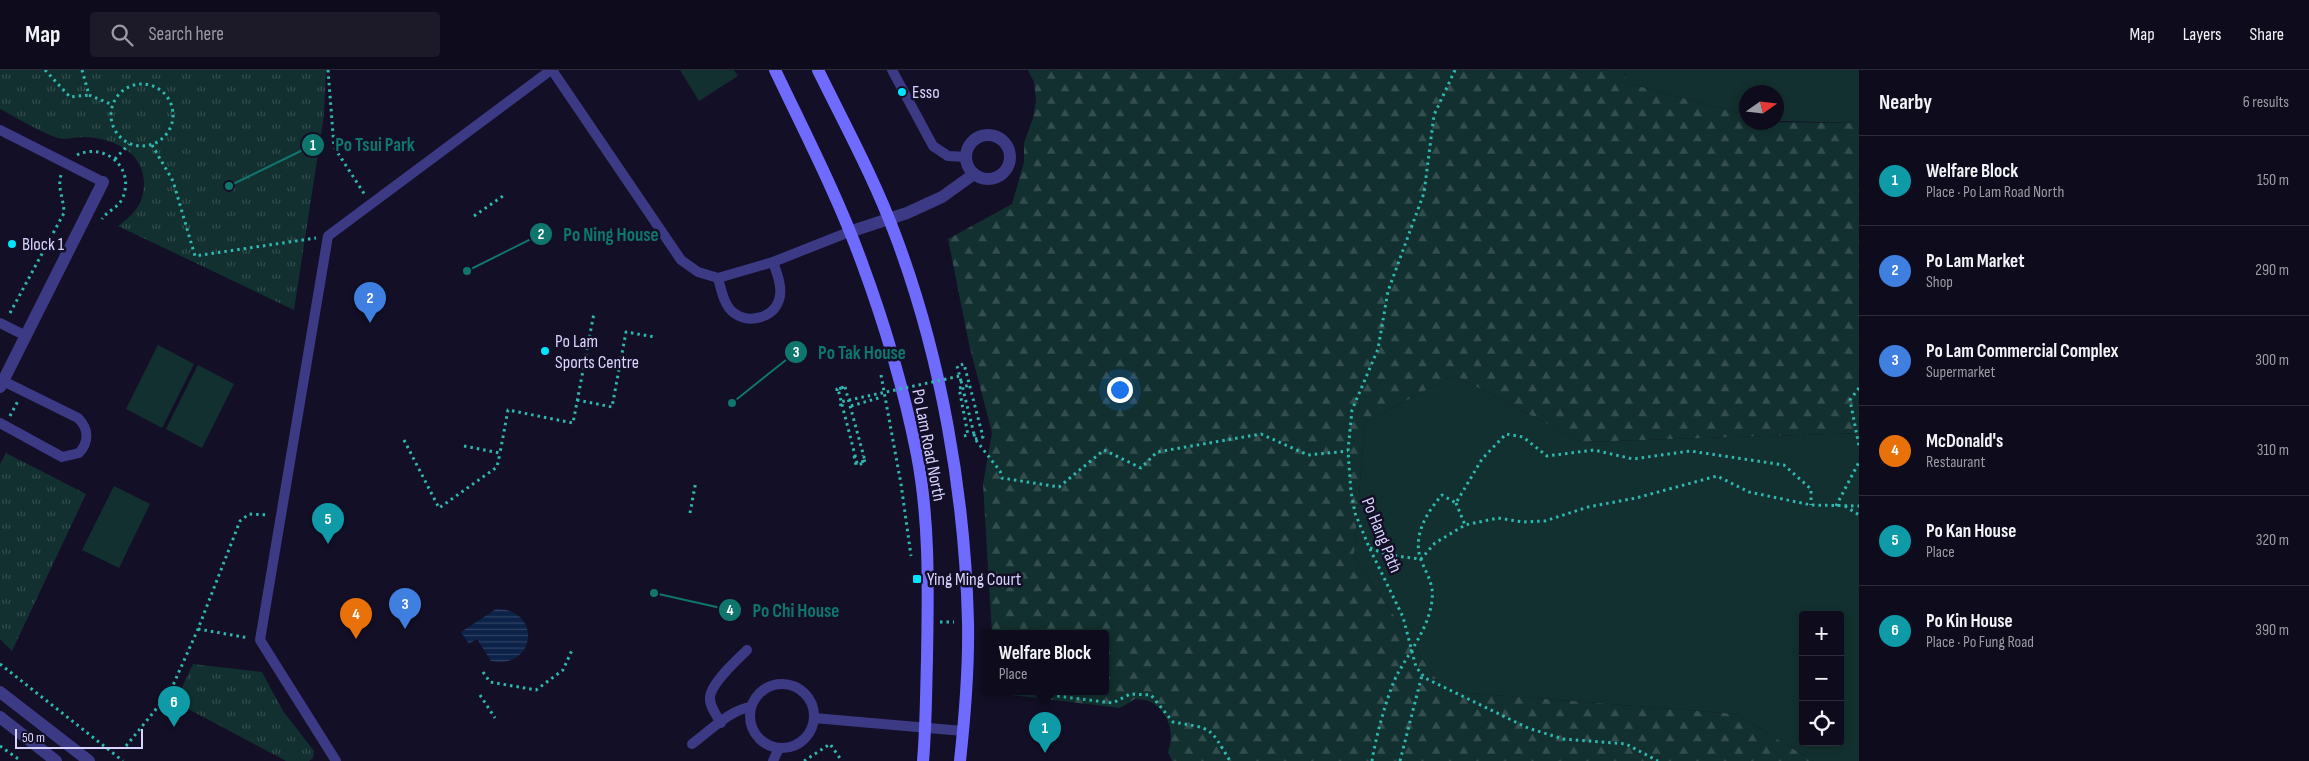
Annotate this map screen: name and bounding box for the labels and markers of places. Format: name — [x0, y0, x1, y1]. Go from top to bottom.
place label: Esso — [912, 82, 940, 103]
marker: Esso — [896, 86, 908, 98]
callout: Po Tsui Park — [301, 128, 425, 162]
callout: Po Ning House — [529, 217, 669, 251]
place label: Block 1 — [22, 234, 65, 255]
marker: Block 1 — [6, 238, 18, 250]
pin: 2 — [354, 282, 386, 323]
place label: Po Lam Sports Centre — [555, 331, 639, 373]
callout: Po Tak House — [784, 335, 916, 369]
marker: Po Lam Sports Centre — [539, 345, 551, 357]
pin: 5 — [312, 503, 344, 544]
place label: Ying Ming Court — [927, 569, 1022, 590]
marker: Ying Ming Court — [911, 573, 923, 585]
pin: 3 — [389, 588, 421, 629]
callout: Po Chi House — [717, 593, 849, 627]
pin: 4 — [340, 598, 372, 639]
pin: 6 — [158, 686, 190, 727]
pin: 1 — [1029, 712, 1061, 753]

